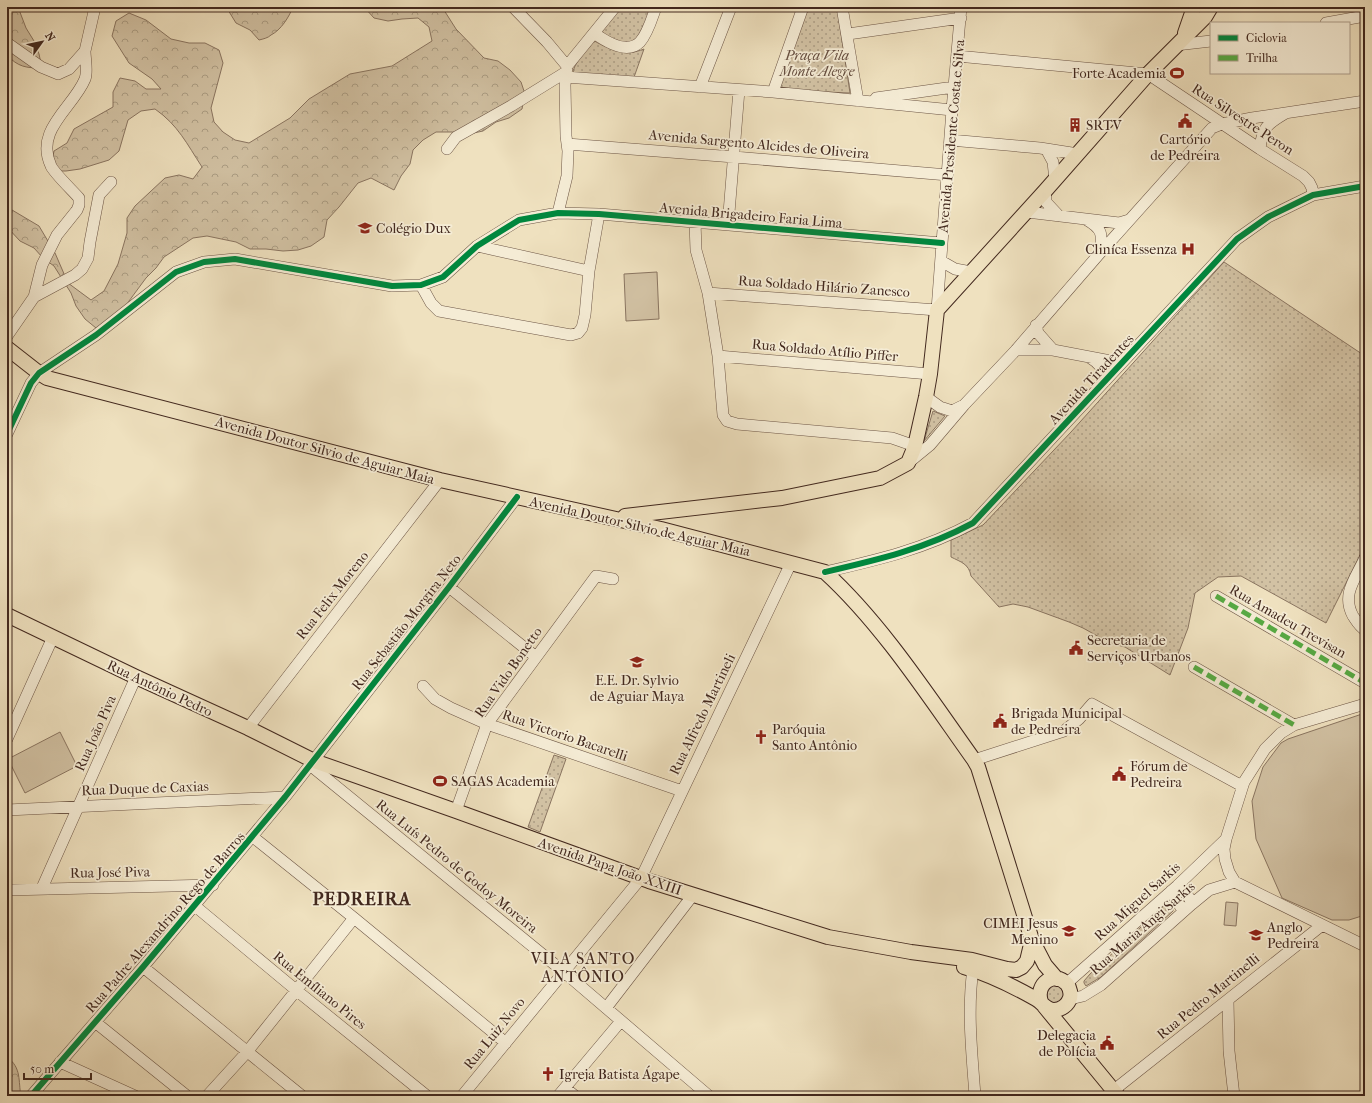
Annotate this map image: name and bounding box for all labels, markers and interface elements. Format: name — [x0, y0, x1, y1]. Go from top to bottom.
north arrow — [22, 22, 62, 62]
legend — [1210, 22, 1350, 74]
text: N — [42, 30, 58, 44]
text: Ciclovia — [1246, 31, 1287, 45]
street label: Avenida Presidente Costa e Silva — [934, 38, 968, 234]
park label: Praça Vila Monte Alegre — [779, 47, 855, 80]
text: Trilha — [1246, 51, 1278, 65]
place label: Forte Academia — [1072, 65, 1167, 82]
sports icon: Forte Academia — [1169, 65, 1185, 81]
street label: Rua Silvestre Peron — [1189, 80, 1297, 159]
public building icon: Cartório de Pedreira — [1177, 113, 1193, 129]
building icon: SRTV — [1067, 117, 1083, 133]
place label: SRTV — [1086, 117, 1122, 134]
street label: Avenida Sargento Alcides de Oliveira — [647, 126, 870, 163]
place label: Cartório de Pedreira — [1150, 131, 1220, 164]
street label: Avenida Brigadeiro Faria Lima — [658, 199, 844, 232]
school or university icon: Colégio Dux — [357, 220, 373, 236]
place label: Colégio Dux — [376, 220, 451, 237]
place label: Cliníca Essenza — [1085, 241, 1178, 258]
hospital icon: Cliníca Essenza — [1180, 241, 1196, 257]
street label: Rua Soldado Hilário Zanesco — [737, 272, 910, 301]
street label: Avenida Tiradentes — [1045, 331, 1138, 429]
street label: Rua Soldado Atílio Piffer — [751, 336, 899, 365]
street label: Avenida Doutor Silvio de Aguiar Maia — [213, 413, 437, 488]
street label: Avenida Doutor Silvio de Aguiar Maia — [527, 493, 752, 560]
street label: Rua Felix Moreno — [293, 548, 372, 643]
street label: Rua Sebastião Morgira Neto — [348, 551, 465, 694]
street label: Rua Amadeu Trevisan — [1226, 581, 1349, 662]
street label: Rua Vido Bonetto — [471, 624, 546, 721]
place label: Secretaria de Serviços Urbanos — [1087, 632, 1191, 665]
public building icon: Secretaria de Serviços Urbanos — [1068, 640, 1084, 656]
street label: Rua Alfredo Martineli — [666, 651, 739, 778]
school or university icon: E.E. Dr. Sylvio de Aguiar Maya — [629, 654, 645, 670]
street label: Rua Antônio Pedro — [104, 657, 215, 720]
place label: E.E. Dr. Sylvio de Aguiar Maya — [590, 672, 685, 705]
street label: Rua João Piva — [71, 692, 120, 774]
place label: Brigada Municipal de Pedreira — [1011, 705, 1122, 738]
street label: Rua Victorio Bacarelli — [500, 706, 630, 765]
public building icon: Brigada Municipal de Pedreira — [992, 713, 1008, 729]
place label: Paróquia Santo Antônio — [772, 721, 857, 754]
church icon: Paróquia Santo Antônio — [753, 729, 769, 745]
place label: Fórum de Pedreira — [1130, 758, 1188, 791]
public building icon: Fórum de Pedreira — [1111, 766, 1127, 782]
sports icon: SAGAS Academia — [432, 773, 448, 789]
place label: SAGAS Academia — [451, 773, 555, 790]
street label: Rua Duque de Caxias — [81, 778, 209, 799]
street label: Rua Luís Pedro de Godoy Moreira — [372, 796, 541, 937]
street label: Rua Padre Alexandrino Rego de Barros — [82, 828, 249, 1016]
street label: Avenida Papa João XXIII — [535, 834, 684, 899]
street label: Rua Miguel Sarkis — [1091, 858, 1184, 944]
street label: Rua José Piva — [70, 863, 151, 882]
street label: Rua Maria Angi Sarkis — [1086, 878, 1199, 979]
district label: PEDREIRA — [312, 889, 412, 910]
place label: CIMEI Jesus Menino — [983, 915, 1058, 948]
place label: Anglo Pedreira — [1266, 919, 1320, 952]
school or university icon: CIMEI Jesus Menino — [1061, 923, 1077, 939]
school or university icon: Anglo Pedreira — [1248, 927, 1264, 943]
street label: Rua Emíliano Pires — [270, 948, 370, 1033]
district label: VILA SANTO ANTÔNIO — [530, 949, 635, 986]
street label: Rua Pedro Martinelli — [1154, 950, 1263, 1043]
street label: Rua Luiz Novo — [460, 994, 529, 1073]
place label: Delegacia de Polícia — [1037, 1027, 1097, 1060]
public building icon: Delegacia de Polícia — [1099, 1035, 1115, 1051]
scale bar — [24, 1055, 91, 1081]
text: 50 m — [30, 1062, 54, 1076]
place label: Igreja Batista Ágape — [559, 1065, 680, 1083]
church icon: Igreja Batista Ágape — [540, 1066, 556, 1082]

